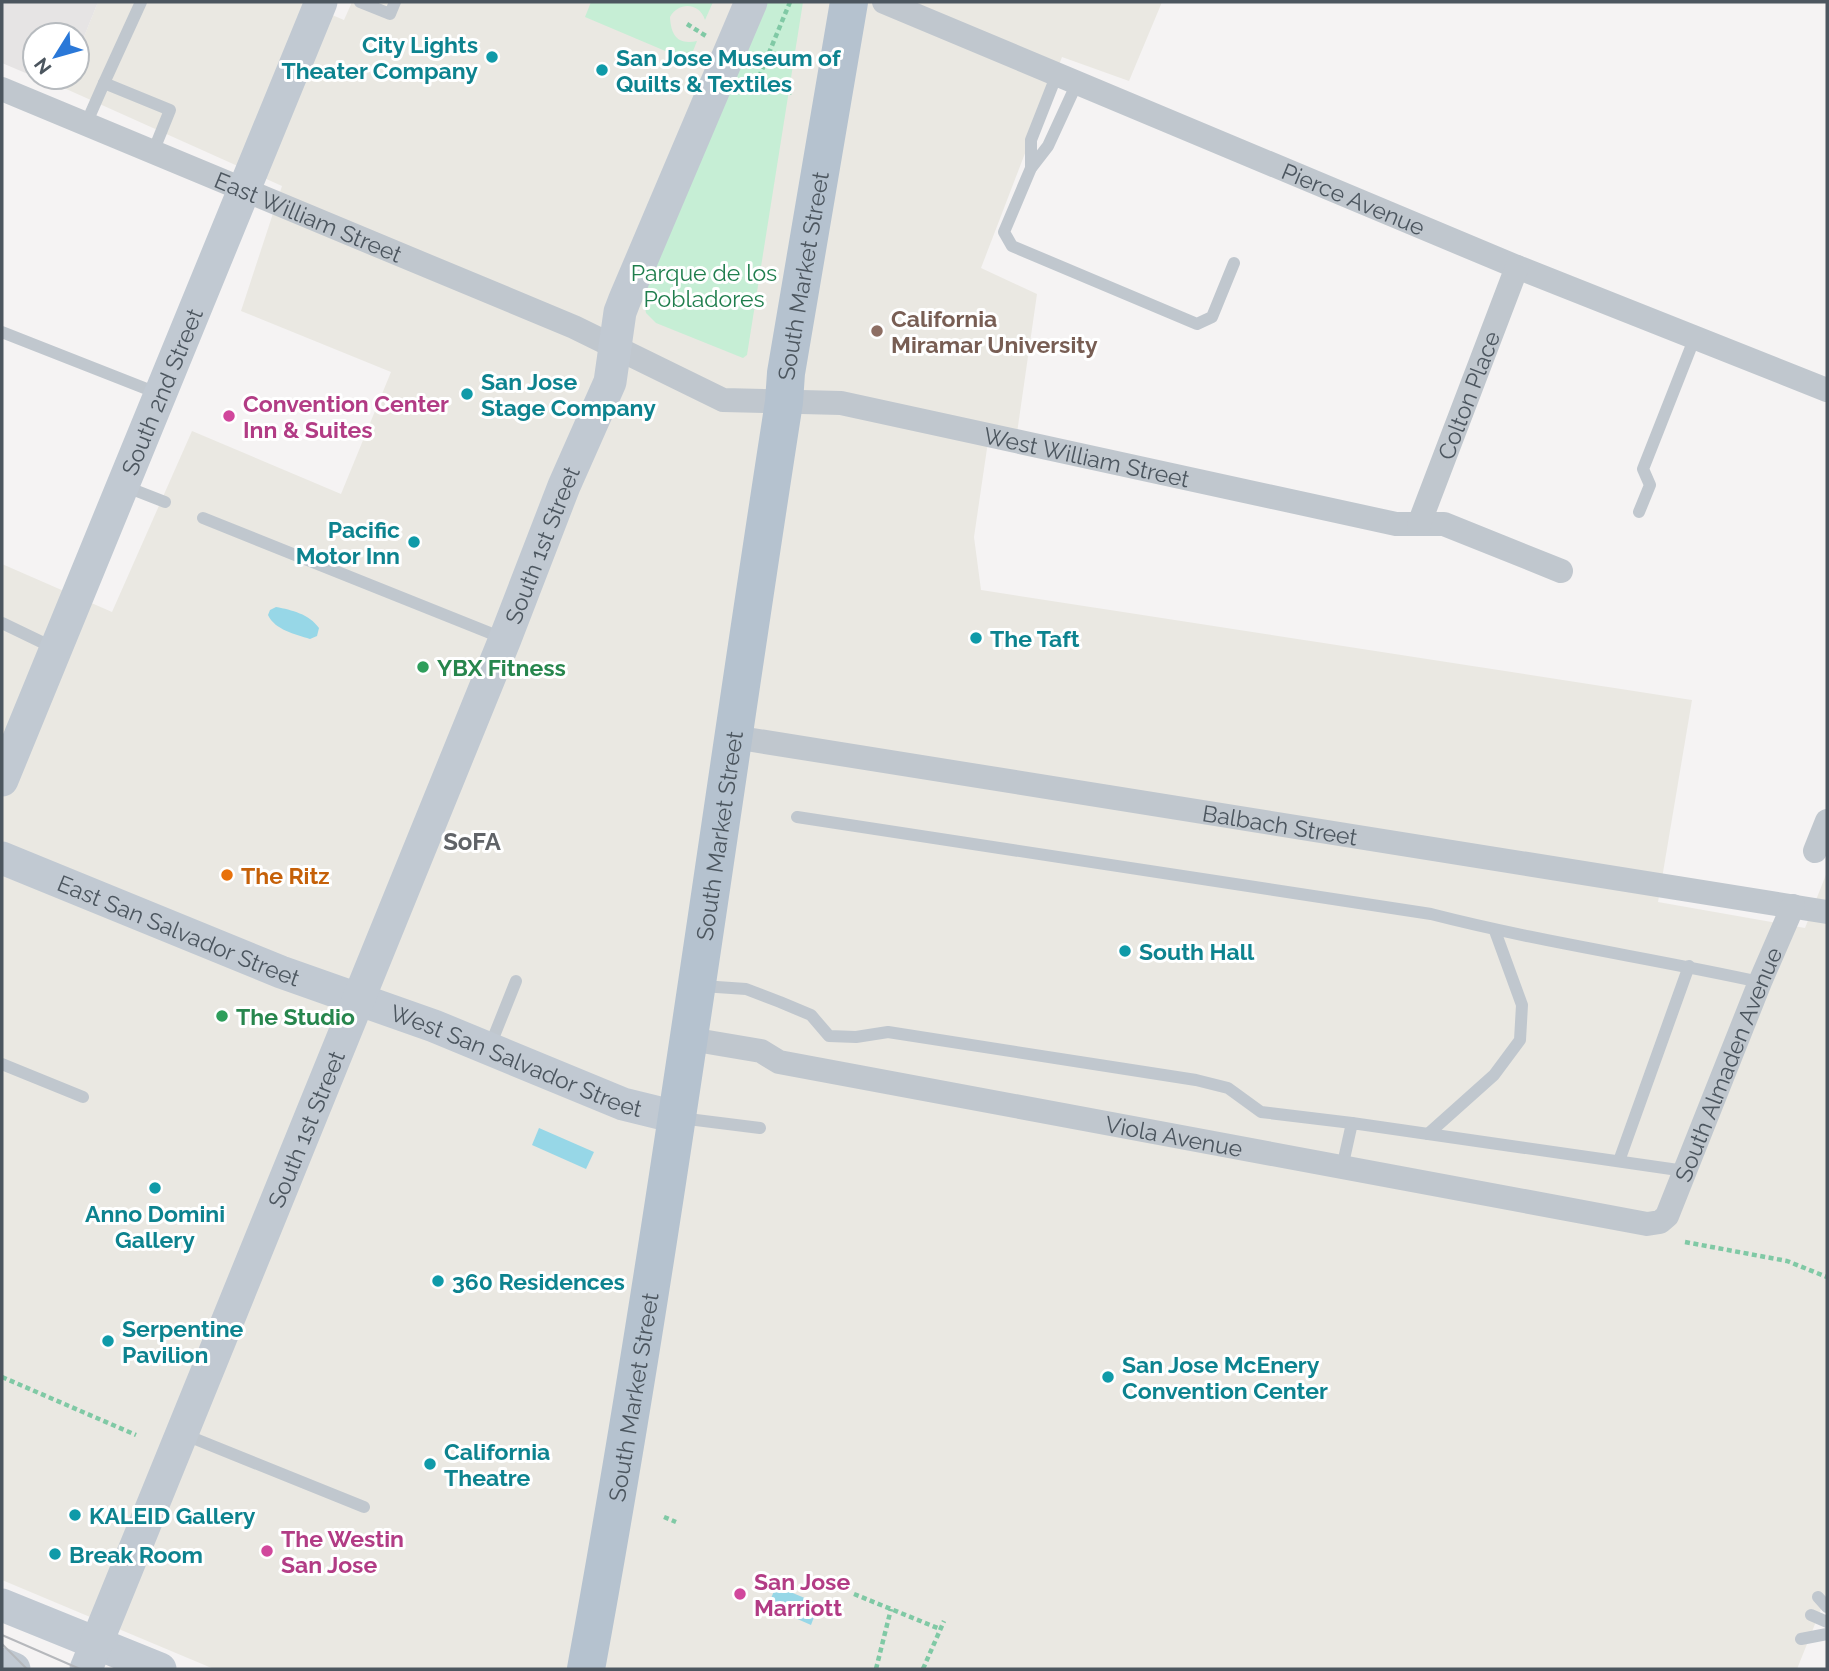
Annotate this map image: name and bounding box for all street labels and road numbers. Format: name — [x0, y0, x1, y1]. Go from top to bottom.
street label: Pierce Avenue — [1278, 157, 1429, 240]
street label: East William Street — [211, 166, 406, 268]
street label: South Market Street — [772, 169, 834, 381]
street label: South 2nd Street — [115, 304, 208, 479]
street label: Colton Place — [1431, 327, 1505, 463]
street label: West William Street — [981, 421, 1192, 492]
street label: South 1st Street — [499, 462, 585, 627]
street label: South Market Street — [690, 729, 748, 942]
street label: Balbach Street — [1201, 799, 1360, 850]
street label: East San Salvador Street — [54, 869, 304, 991]
street label: South Almaden Avenue — [1669, 943, 1787, 1185]
street label: West San Salvador Street — [387, 998, 645, 1122]
street label: South 1st Street — [262, 1046, 350, 1211]
street label: Viola Avenue — [1103, 1110, 1245, 1162]
street label: South Market Street — [602, 1290, 663, 1504]

